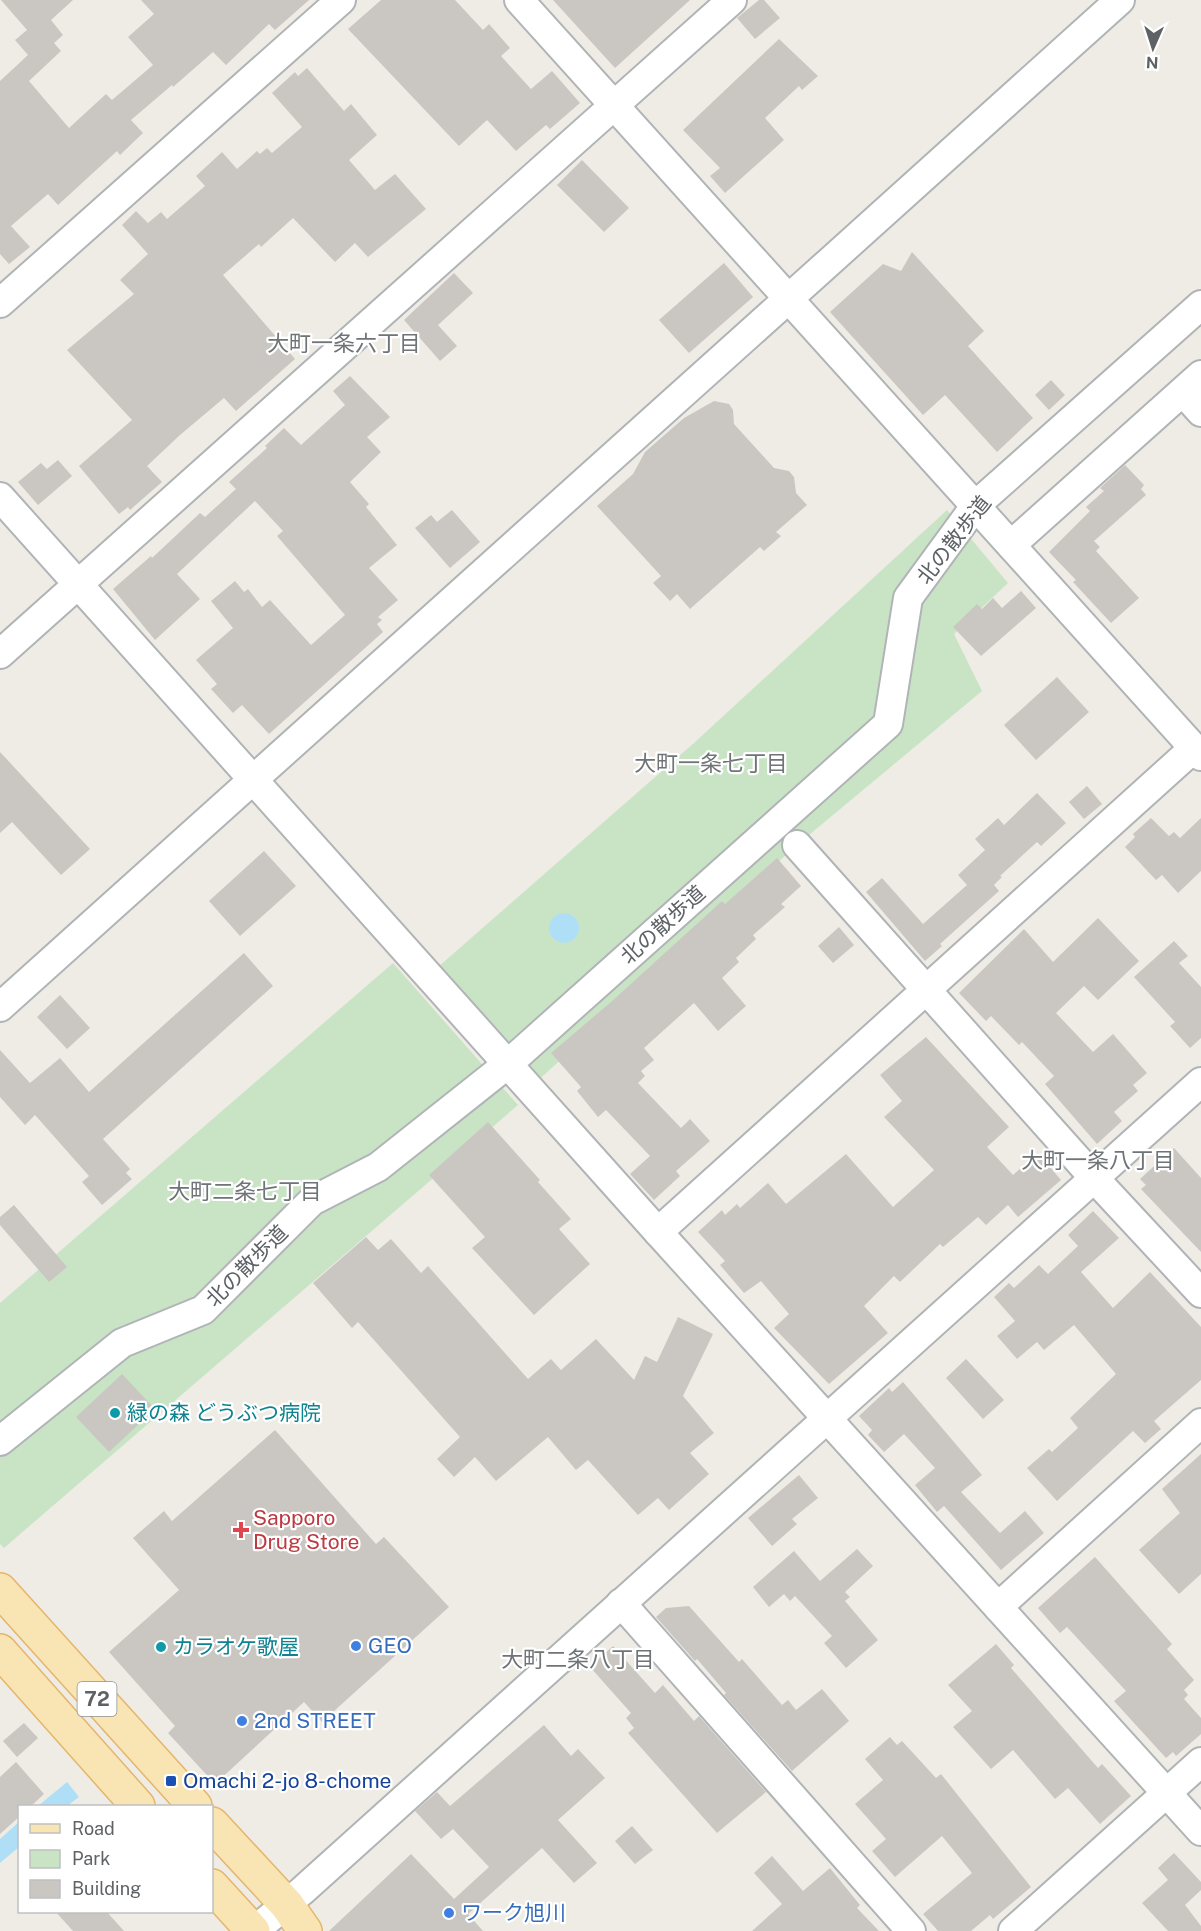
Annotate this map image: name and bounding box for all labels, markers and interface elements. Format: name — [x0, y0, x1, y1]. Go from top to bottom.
north arrow — [1123, 18, 1183, 78]
text: N — [1145, 53, 1159, 72]
district label: 大町一条六丁目 — [267, 330, 421, 356]
street label: 北の散歩道 — [911, 491, 996, 589]
district label: 大町一条七丁目 — [634, 750, 788, 776]
street label: 北の散歩道 — [615, 880, 710, 969]
district label: 大町一条八丁目 — [1021, 1147, 1175, 1173]
district label: 大町二条七丁目 — [168, 1178, 322, 1204]
street label: 北の散歩道 — [201, 1220, 293, 1312]
place label: 緑の森 どうぶつ病院 — [127, 1400, 321, 1425]
marker: 緑の森 どうぶつ病院 — [108, 1406, 122, 1420]
place label: Sapporo Drug Store — [253, 1505, 359, 1554]
marker: Sapporo Drug Store — [234, 1523, 248, 1537]
place label: GEO — [368, 1633, 412, 1658]
place label: カラオケ歌屋 — [173, 1634, 299, 1659]
marker: GEO — [349, 1639, 363, 1653]
marker: カラオケ歌屋 — [154, 1640, 168, 1654]
district label: 大町二条八丁目 — [501, 1646, 655, 1672]
road number: 72 — [78, 1682, 116, 1716]
place label: 2nd STREET — [254, 1708, 376, 1733]
marker: 2nd STREET — [235, 1714, 249, 1728]
place label: Omachi 2-jo 8-chome — [183, 1768, 391, 1793]
marker: Omachi 2-jo 8-chome — [164, 1774, 178, 1788]
legend — [18, 1805, 213, 1913]
text: Road — [72, 1818, 115, 1839]
text: Park — [72, 1848, 110, 1869]
text: Building — [72, 1878, 141, 1899]
place label: ワーク旭川 — [461, 1900, 566, 1925]
marker: ワーク旭川 — [442, 1906, 456, 1920]

